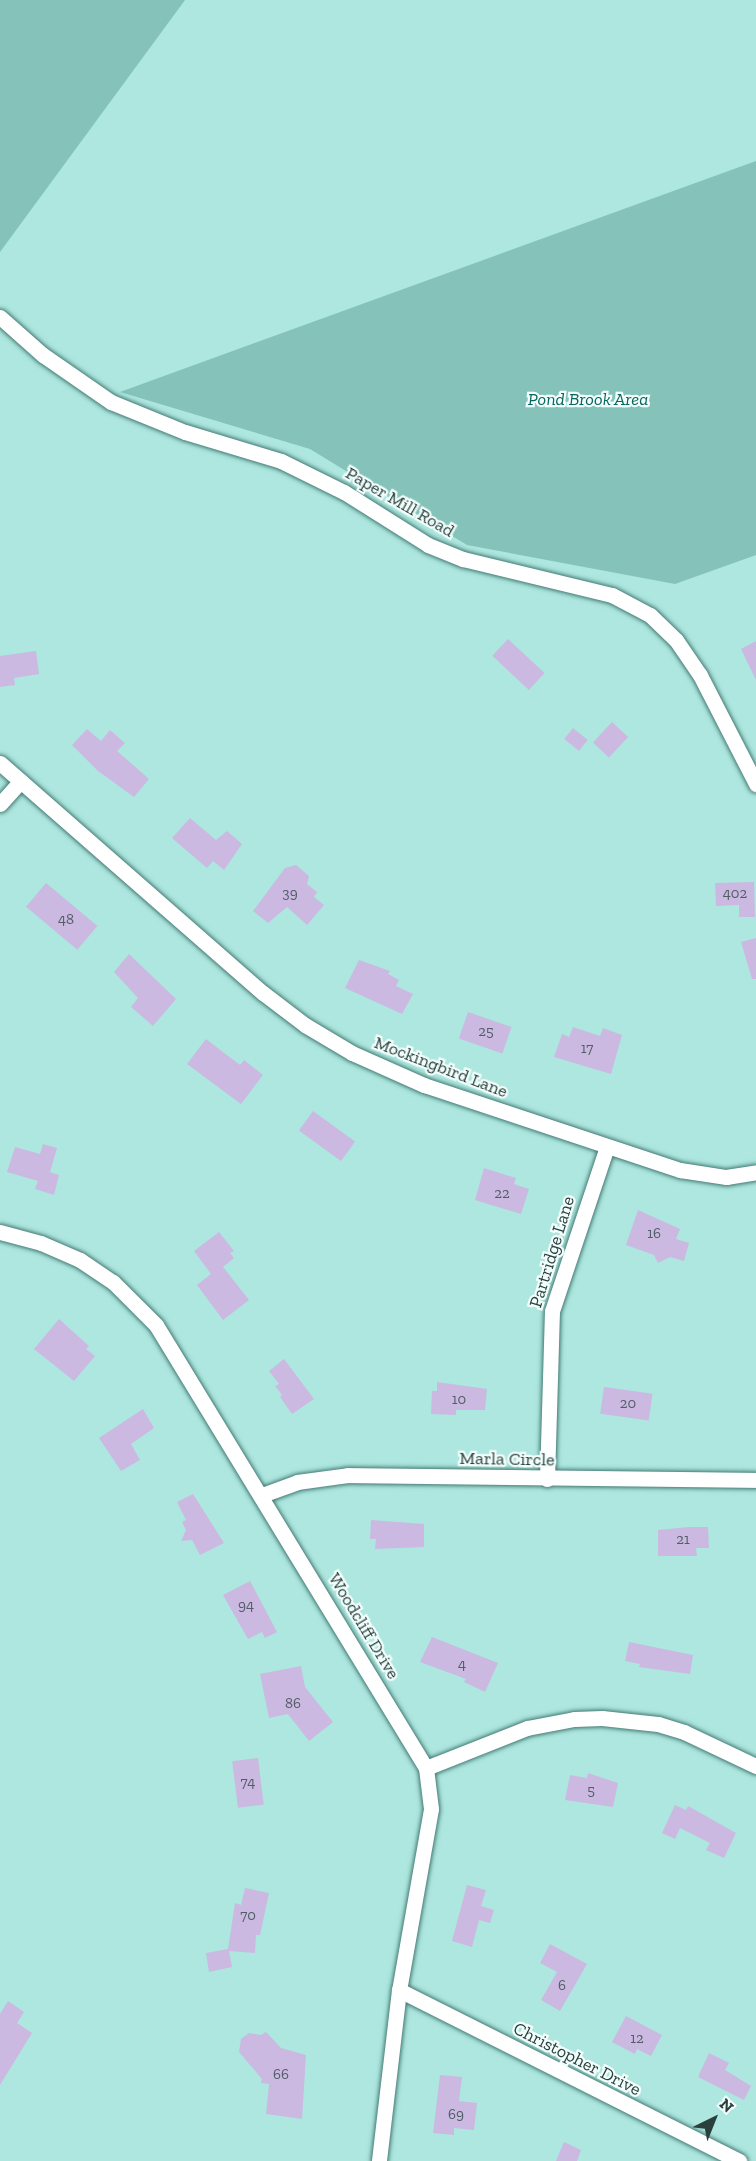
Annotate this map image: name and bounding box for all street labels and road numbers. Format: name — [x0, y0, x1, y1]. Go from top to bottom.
street label: Paper Mill Road — [342, 462, 458, 542]
street label: Mockingbird Lane — [371, 1032, 511, 1102]
street label: Partridge Lane — [525, 1194, 579, 1310]
street label: Marla Circle — [459, 1447, 555, 1471]
street label: Woodcliff Drive — [324, 1569, 404, 1683]
street label: Christopher Drive — [509, 2017, 645, 2101]

